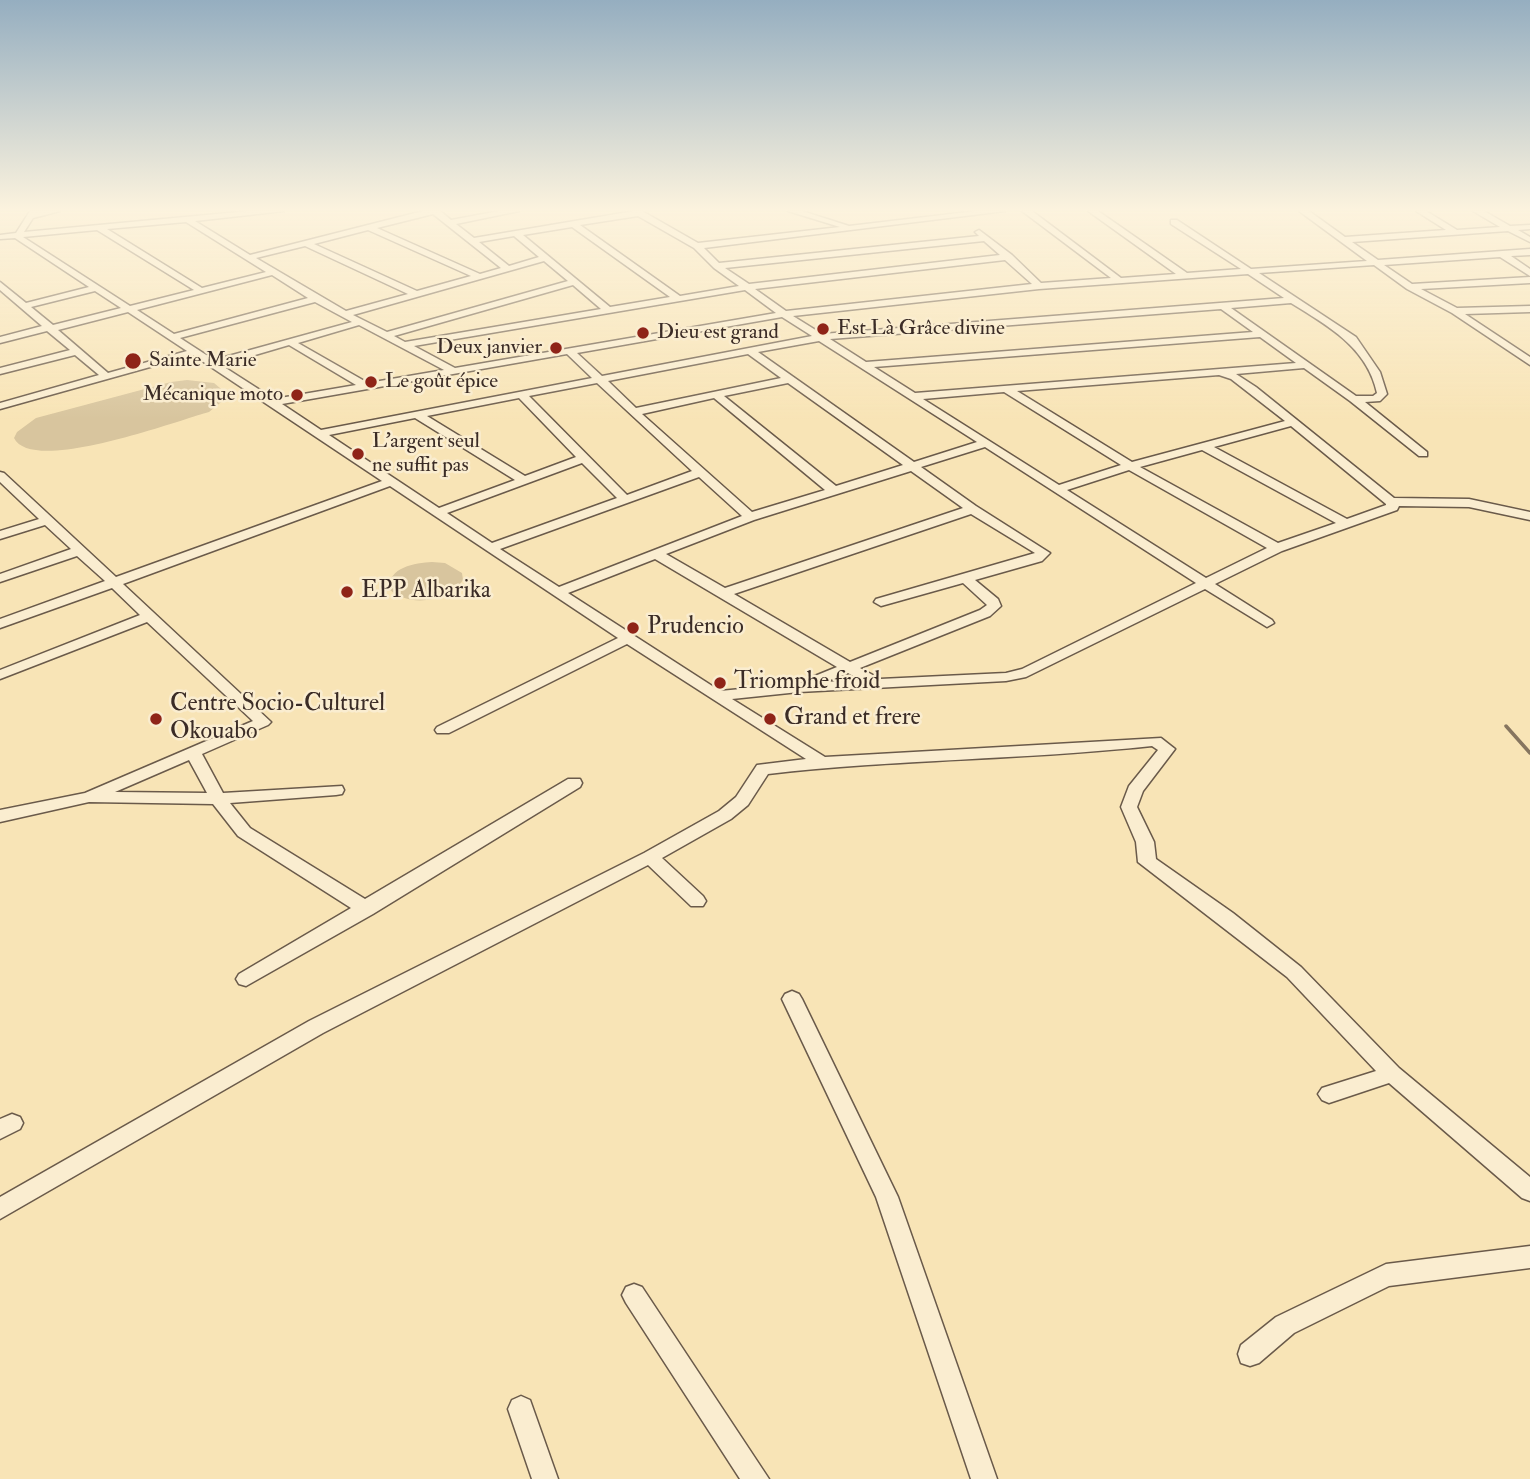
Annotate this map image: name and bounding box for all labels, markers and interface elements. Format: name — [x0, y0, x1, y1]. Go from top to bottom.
place label: Est Là Grâce divine — [837, 316, 1005, 342]
place label: Dieu est grand — [657, 320, 779, 346]
marker: Est Là Grâce divine — [815, 321, 831, 337]
marker: Dieu est grand — [635, 325, 651, 341]
place label: Deux janvier — [436, 335, 542, 361]
marker: Deux janvier — [548, 340, 564, 356]
place label: Sainte Marie — [149, 348, 257, 374]
marker: Sainte Marie — [123, 351, 143, 371]
place label: Le goût épice — [385, 369, 498, 395]
marker: Le goût épice — [363, 374, 379, 390]
place label: Mécanique moto — [143, 382, 283, 408]
marker: Mécanique moto — [289, 387, 305, 403]
place label: L'argent seul ne suffit pas — [372, 429, 480, 479]
marker: L'argent seul ne suffit pas — [350, 446, 366, 462]
place label: EPP Albarika — [361, 578, 491, 606]
marker: EPP Albarika — [339, 584, 355, 600]
place label: Prudencio — [647, 614, 744, 642]
marker: Prudencio — [625, 620, 641, 636]
place label: Triomphe froid — [734, 669, 880, 697]
marker: Triomphe froid — [712, 675, 728, 691]
place label: Centre Socio-Culturel Okouabo — [170, 691, 385, 747]
place label: Grand et frere — [784, 705, 921, 733]
marker: Centre Socio-Culturel Okouabo — [148, 711, 164, 727]
marker: Grand et frere — [762, 711, 778, 727]

